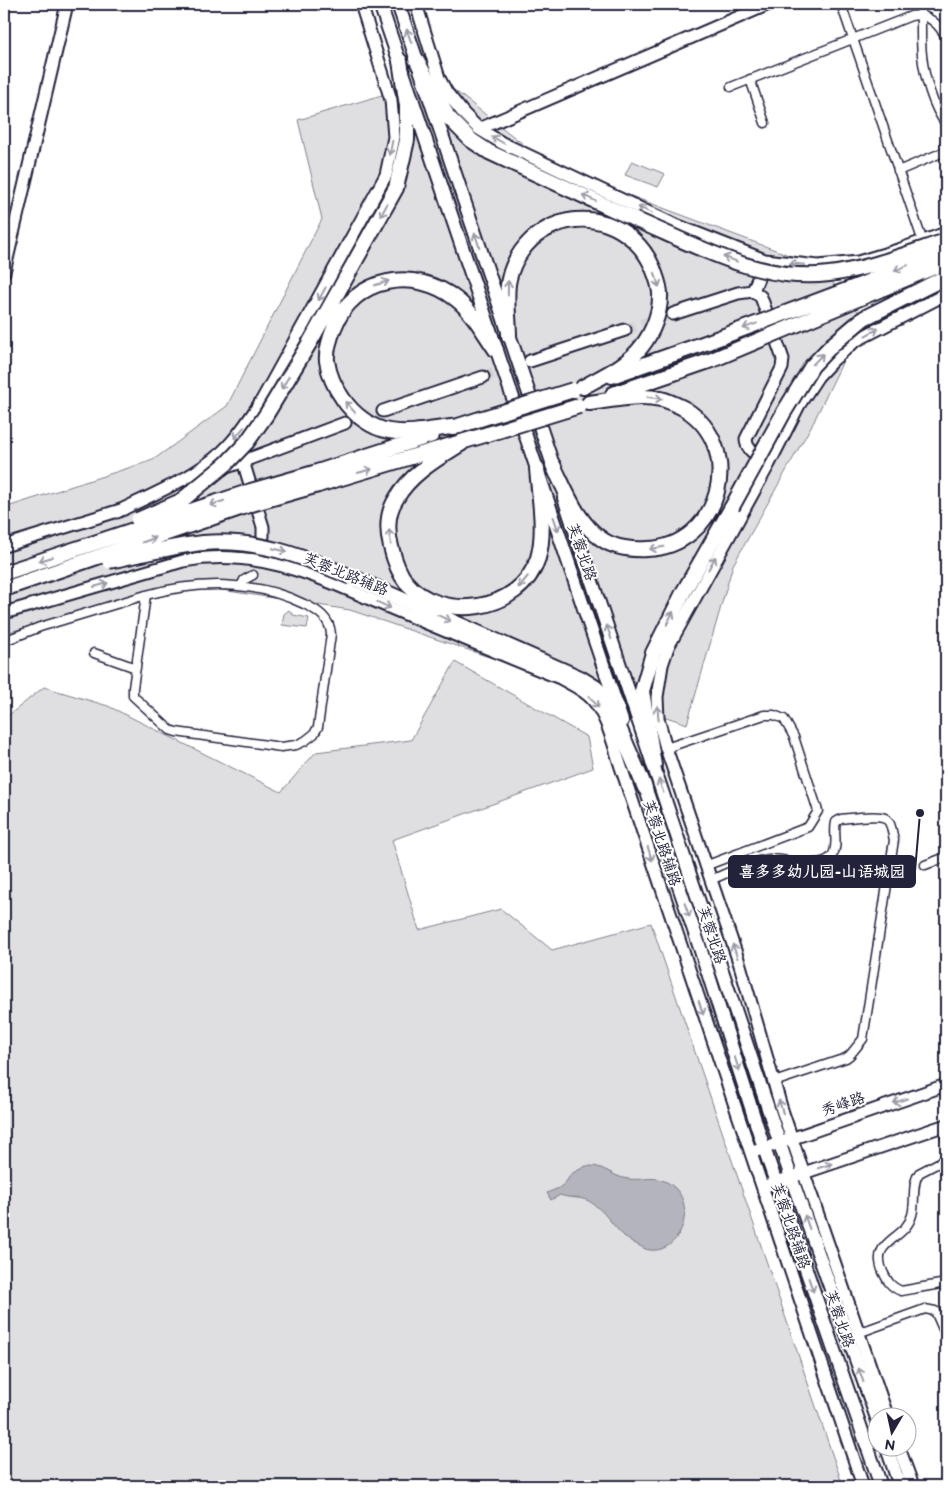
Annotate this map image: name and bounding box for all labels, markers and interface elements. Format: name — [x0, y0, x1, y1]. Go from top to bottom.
one-way arrow — [404, 29, 413, 45]
one-way arrow — [492, 135, 506, 145]
one-way arrow — [386, 140, 396, 156]
one-way arrow — [582, 193, 597, 203]
one-way arrow — [379, 203, 389, 218]
one-way arrow — [638, 205, 653, 215]
one-way arrow — [472, 233, 481, 249]
one-way arrow — [722, 254, 737, 263]
one-way arrow — [790, 259, 806, 268]
one-way arrow — [894, 264, 909, 273]
one-way arrow — [652, 272, 662, 288]
one-way arrow — [373, 278, 389, 288]
one-way arrow — [504, 280, 513, 296]
one-way arrow — [316, 286, 326, 300]
one-way arrow — [743, 322, 758, 331]
one-way arrow — [864, 326, 879, 336]
one-way arrow — [812, 354, 824, 366]
one-way arrow — [279, 376, 289, 390]
one-way arrow — [647, 394, 663, 404]
one-way arrow — [344, 401, 356, 414]
one-way arrow — [233, 427, 245, 440]
one-way arrow — [356, 466, 372, 476]
one-way arrow — [209, 498, 225, 508]
one-way arrow — [551, 516, 561, 532]
street label: 芙蓉北路 — [563, 521, 600, 584]
one-way arrow — [385, 530, 395, 546]
one-way arrow — [141, 535, 157, 544]
one-way arrow — [649, 543, 665, 553]
one-way arrow — [271, 546, 287, 555]
street label: 芙蓉北路辅路 — [301, 549, 391, 600]
one-way arrow — [39, 555, 54, 564]
one-way arrow — [708, 557, 718, 571]
one-way arrow — [518, 575, 529, 588]
one-way arrow — [93, 579, 109, 589]
one-way arrow — [376, 601, 391, 611]
one-way arrow — [666, 611, 675, 626]
one-way arrow — [436, 614, 451, 624]
one-way arrow — [604, 624, 613, 640]
one-way arrow — [589, 696, 600, 709]
one-way arrow — [654, 706, 663, 722]
one-way arrow — [655, 778, 665, 794]
street label: 芙蓉北路辅路 — [639, 797, 684, 889]
one-way arrow — [646, 846, 655, 862]
callout: 喜多多幼儿园-山语城园 — [729, 856, 915, 887]
text: 喜多多幼儿园-山语城园 — [739, 863, 905, 882]
one-way arrow — [683, 901, 692, 917]
street label: 芙蓉北路 — [693, 904, 730, 967]
one-way arrow — [730, 943, 739, 959]
one-way arrow — [697, 1000, 707, 1016]
one-way arrow — [733, 1056, 742, 1072]
street label: 秀峰路 — [819, 1088, 868, 1121]
one-way arrow — [893, 1097, 908, 1106]
one-way arrow — [776, 1099, 786, 1115]
one-way arrow — [816, 1160, 832, 1170]
street label: 芙蓉北路辅路 — [767, 1181, 814, 1272]
one-way arrow — [802, 1215, 811, 1230]
one-way arrow — [807, 1276, 816, 1292]
street label: 芙蓉北路 — [821, 1288, 858, 1351]
one-way arrow — [856, 1368, 865, 1383]
north arrow — [868, 1408, 918, 1458]
text: N — [884, 1435, 897, 1454]

